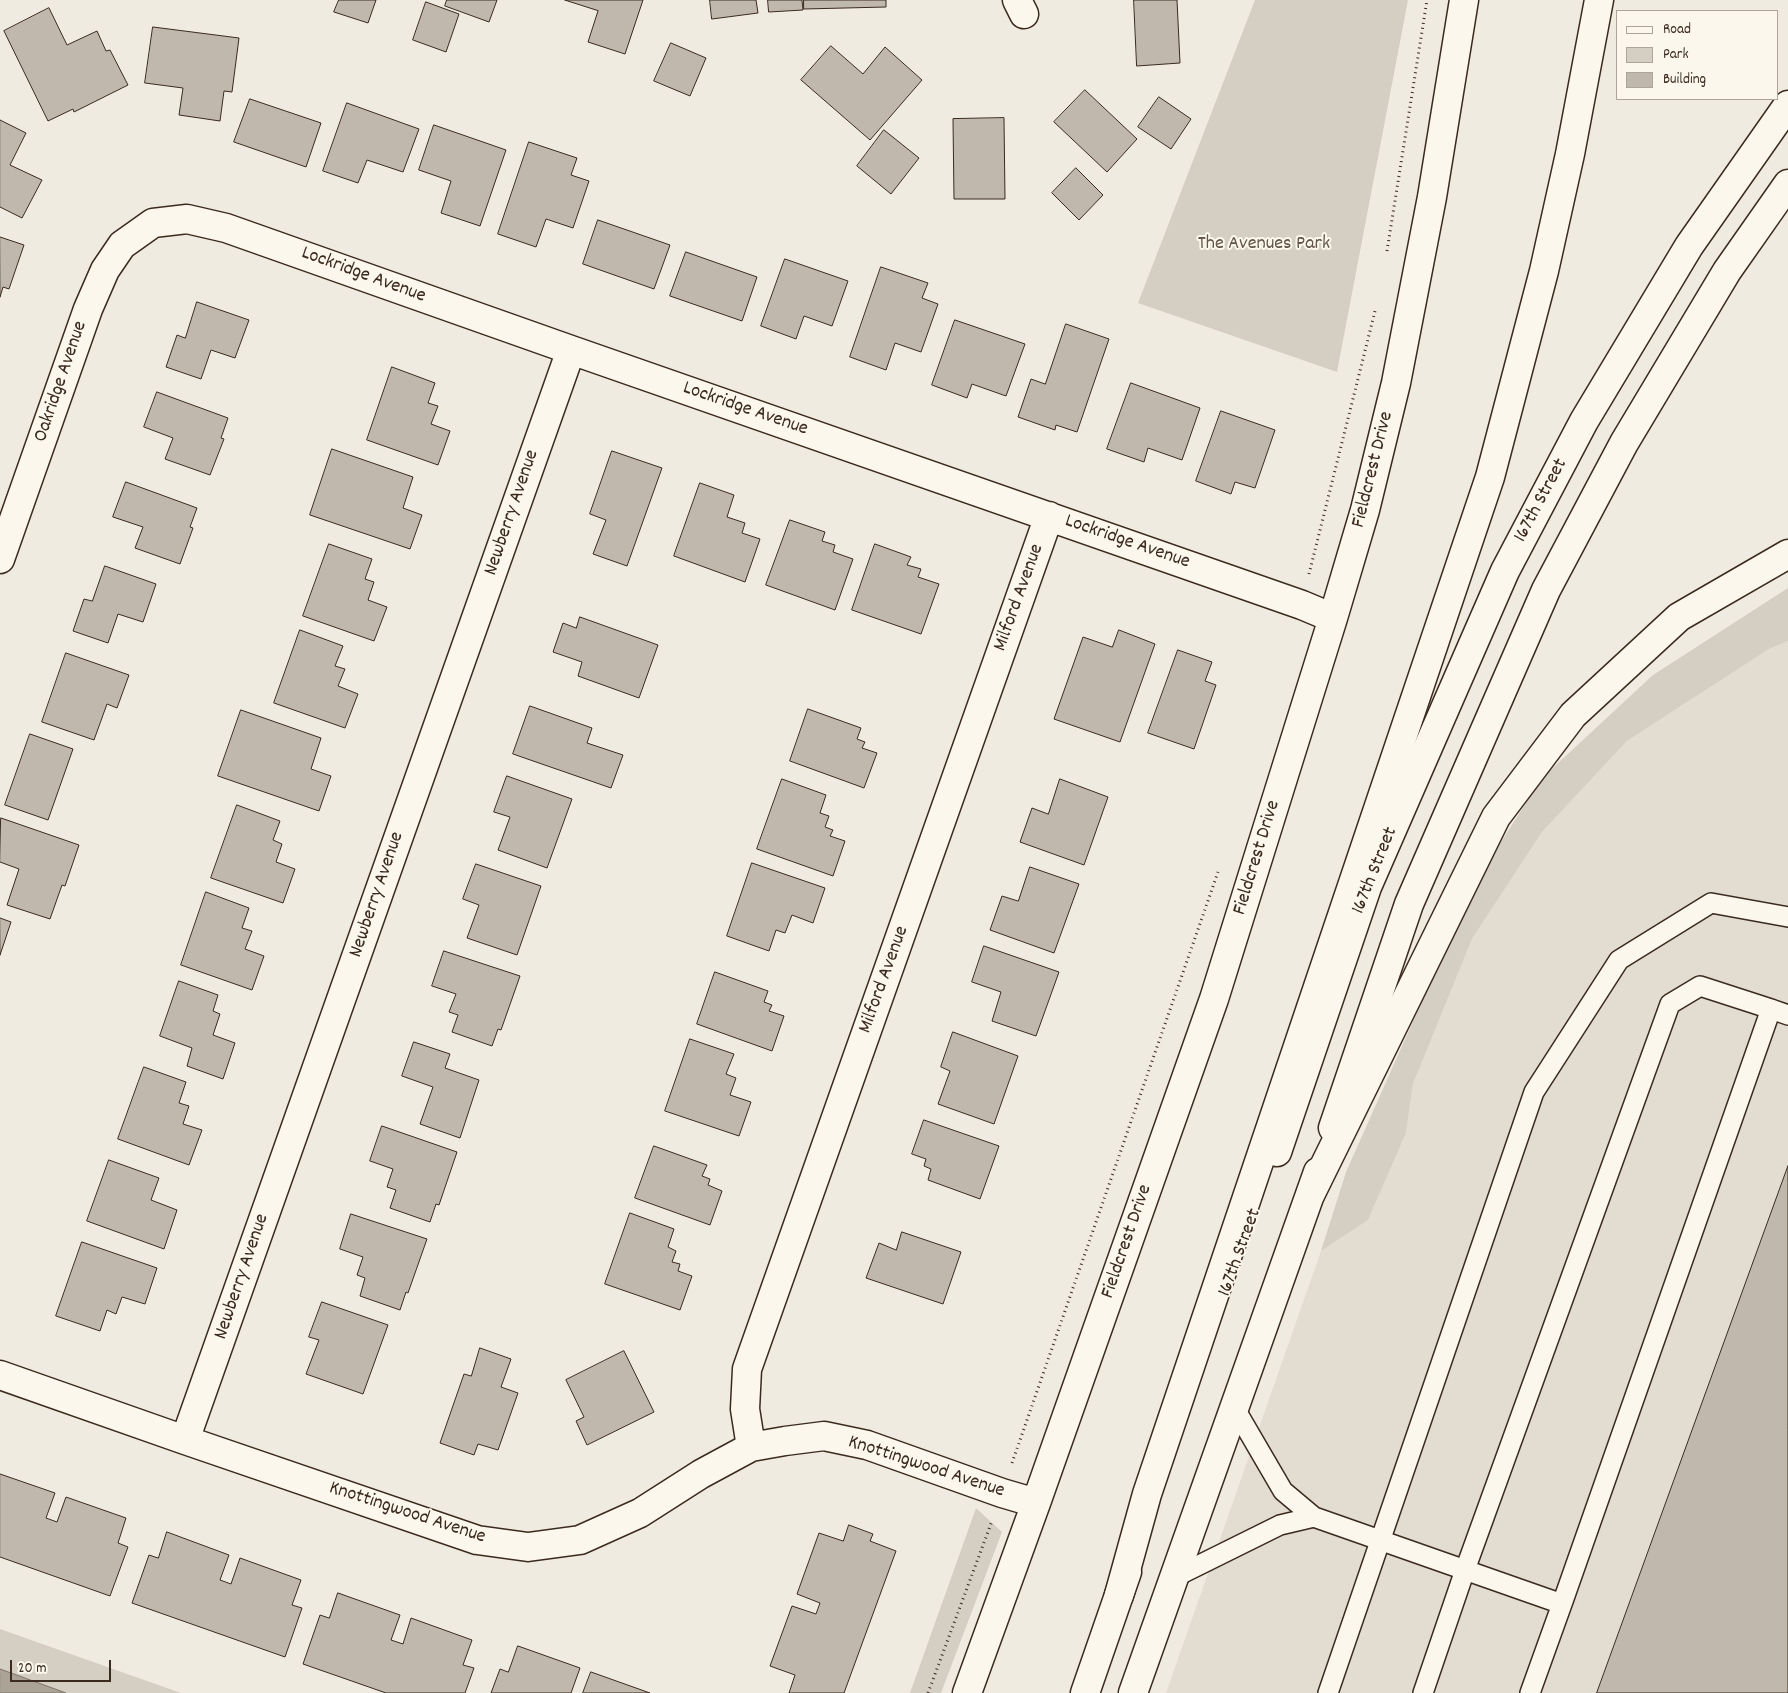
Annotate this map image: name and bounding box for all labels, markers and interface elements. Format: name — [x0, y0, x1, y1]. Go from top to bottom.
legend — [1616, 10, 1778, 100]
text: Road — [1663, 19, 1691, 41]
text: Park — [1663, 44, 1689, 66]
text: Building — [1663, 69, 1706, 91]
park label: The Avenues Park — [1198, 233, 1330, 257]
street label: Lockridge Avenue — [298, 242, 428, 310]
street label: Oakridge Avenue — [30, 318, 94, 446]
street label: Lockridge Avenue — [679, 377, 811, 443]
street label: Fieldcrest Drive — [1348, 410, 1400, 530]
street label: Newberry Avenue — [480, 447, 546, 579]
street label: 167th Street — [1510, 455, 1574, 547]
street label: Lockridge Avenue — [1061, 510, 1193, 576]
street label: Milford Avenue — [990, 541, 1050, 655]
street label: Fieldcrest Drive — [1229, 798, 1287, 918]
street label: 167th Street — [1348, 824, 1404, 918]
street label: Newberry Avenue — [345, 829, 411, 961]
street label: Milford Avenue — [855, 923, 915, 1037]
street label: Fieldcrest Drive — [1097, 1182, 1159, 1302]
street label: 167th Street — [1214, 1206, 1268, 1300]
street label: Newberry Avenue — [210, 1211, 276, 1343]
street label: Knottingwood Avenue — [845, 1431, 1007, 1505]
street label: Knottingwood Avenue — [326, 1477, 488, 1551]
scale bar — [12, 1650, 114, 1682]
text: 20 m — [18, 1658, 46, 1680]

